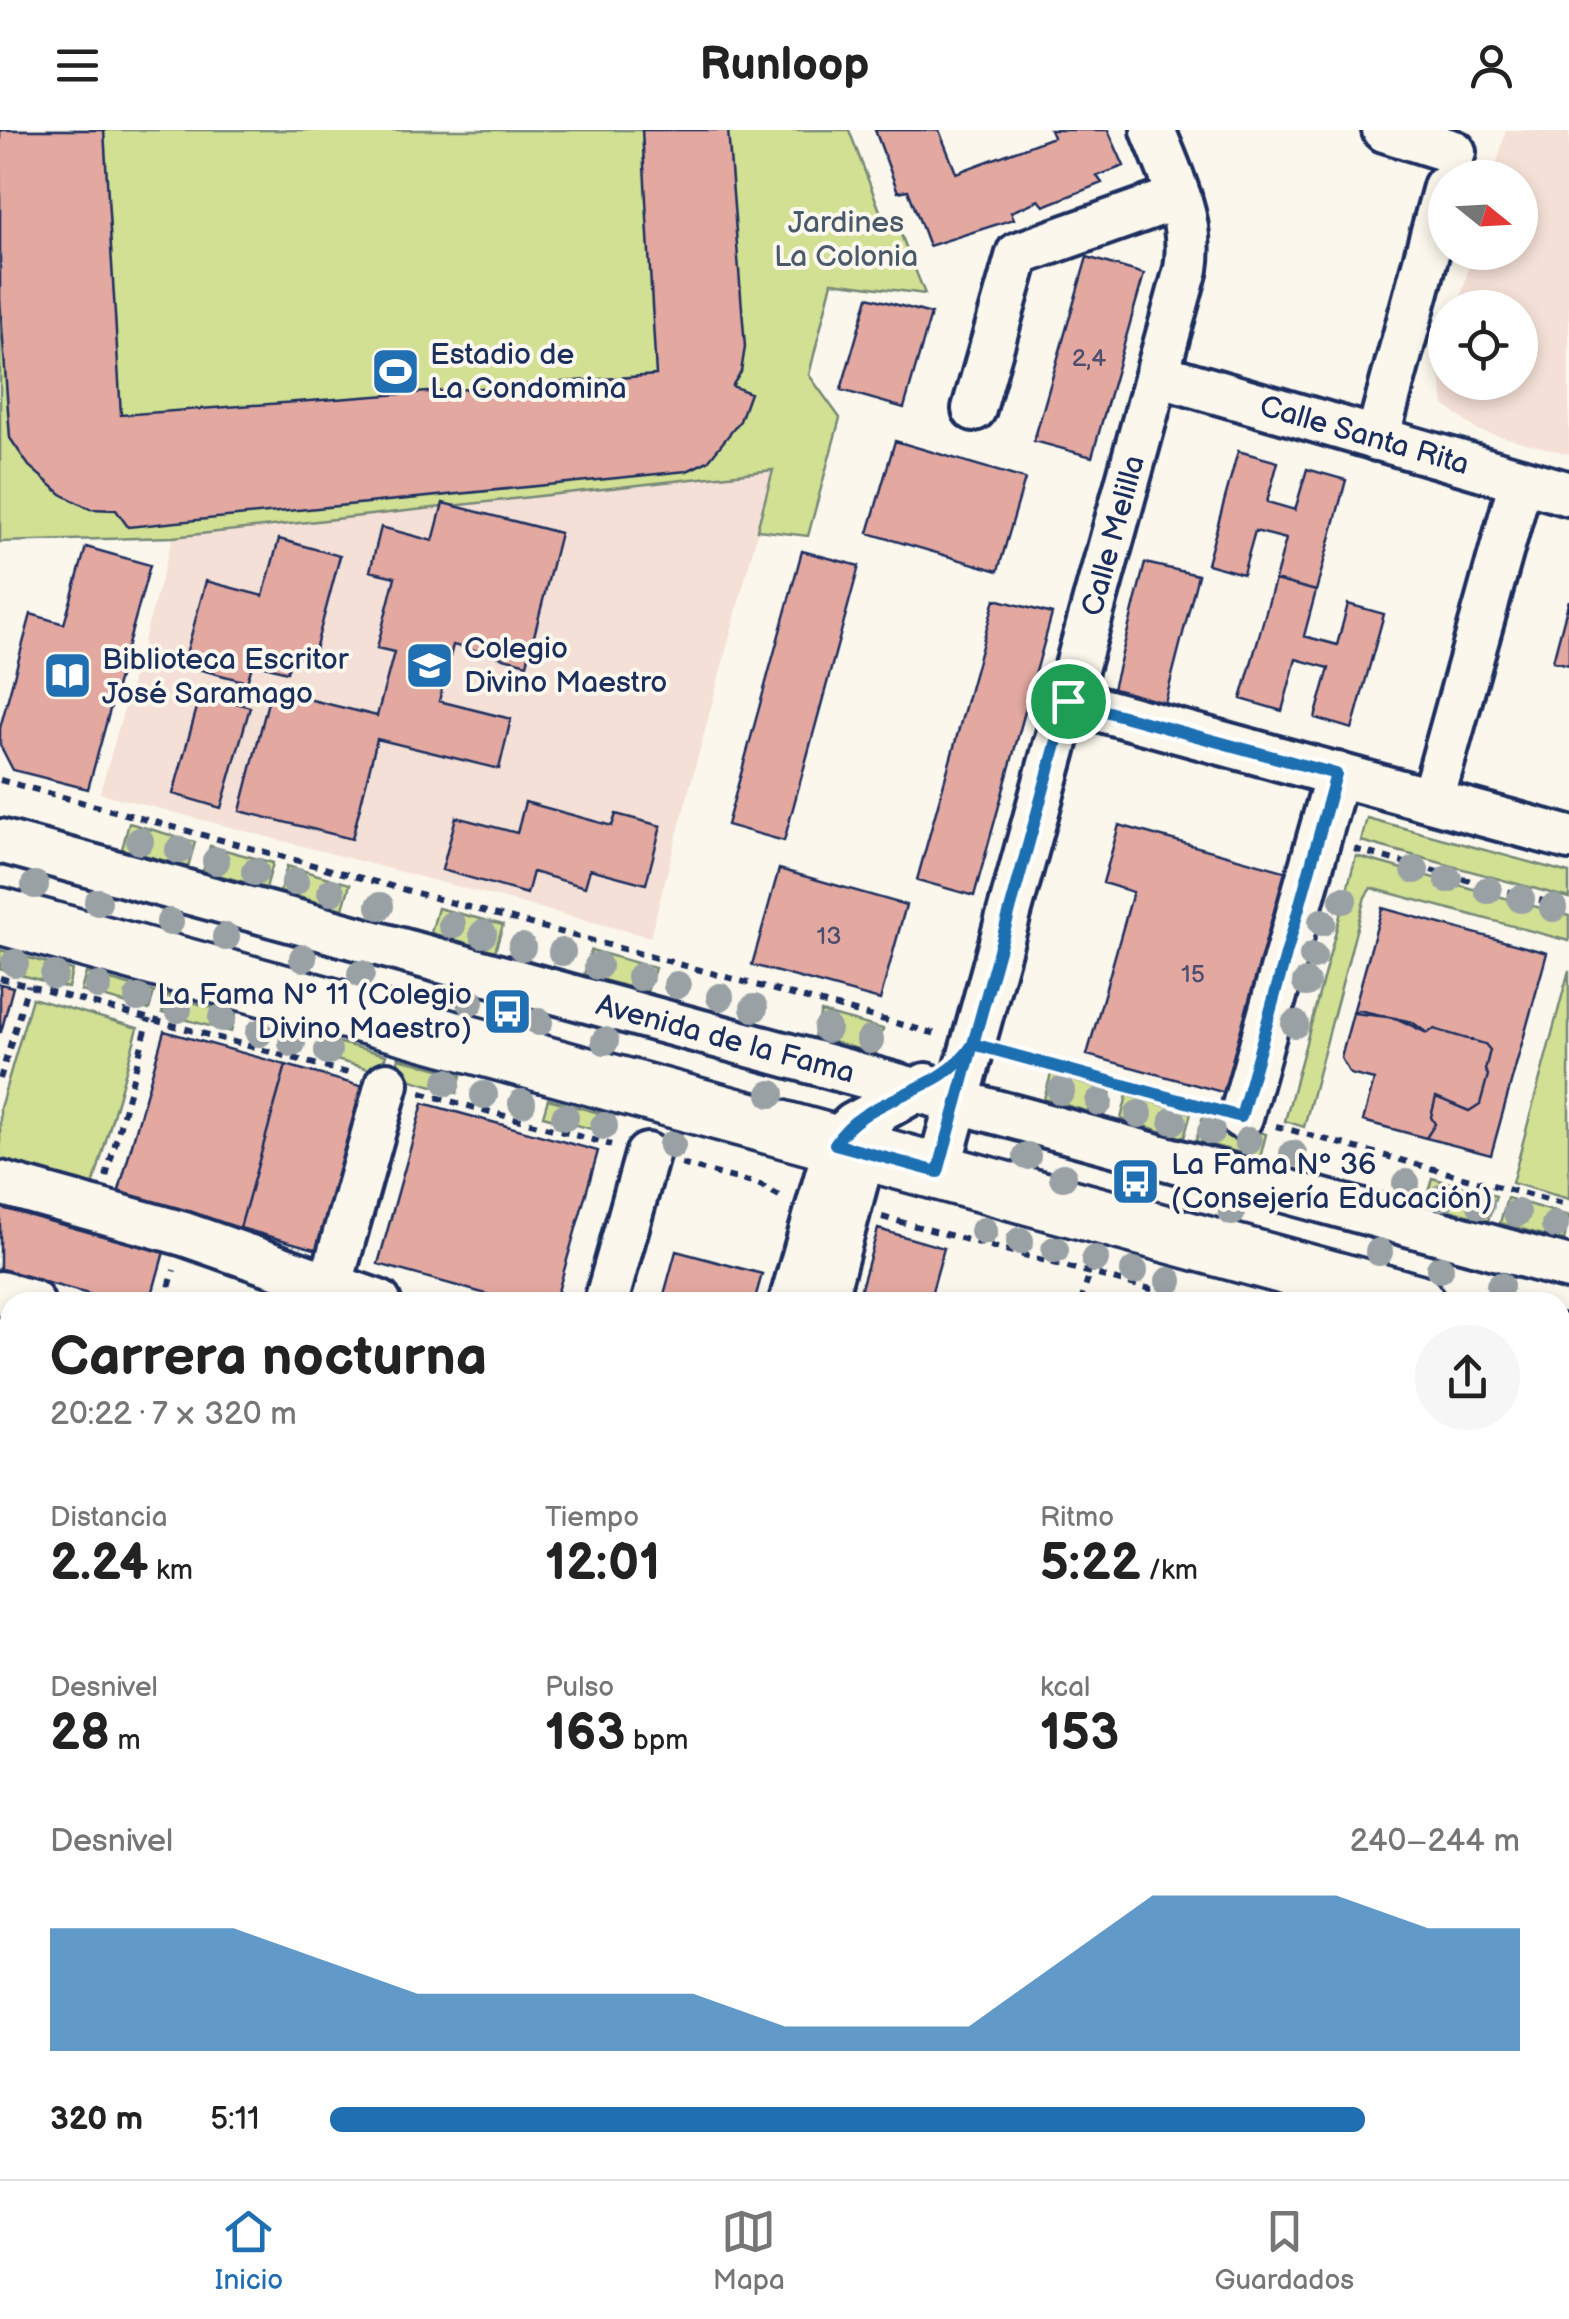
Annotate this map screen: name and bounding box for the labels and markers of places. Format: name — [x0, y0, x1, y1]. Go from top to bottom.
place label: Estadio de La Condomina — [430, 337, 627, 407]
sports icon: Estadio de La Condomina — [369, 345, 421, 397]
place label: Colegio Divino Maestro — [464, 631, 667, 701]
school or university icon: Colegio Divino Maestro — [403, 639, 455, 691]
place label: Biblioteca Escritor José Saramago — [102, 642, 350, 712]
library icon: Biblioteca Escritor José Saramago — [41, 650, 93, 702]
pin — [1026, 659, 1111, 744]
place label: La Fama Nº 11 (Colegio Divino Maestro) — [157, 977, 472, 1047]
bus stop icon: La Fama Nº 11 (Colegio Divino Maestro) — [481, 985, 533, 1037]
place label: La Fama Nº 36 (Consejería Educación) — [1171, 1147, 1492, 1217]
bus stop icon: La Fama Nº 36 (Consejería Educación) — [1110, 1155, 1162, 1207]

